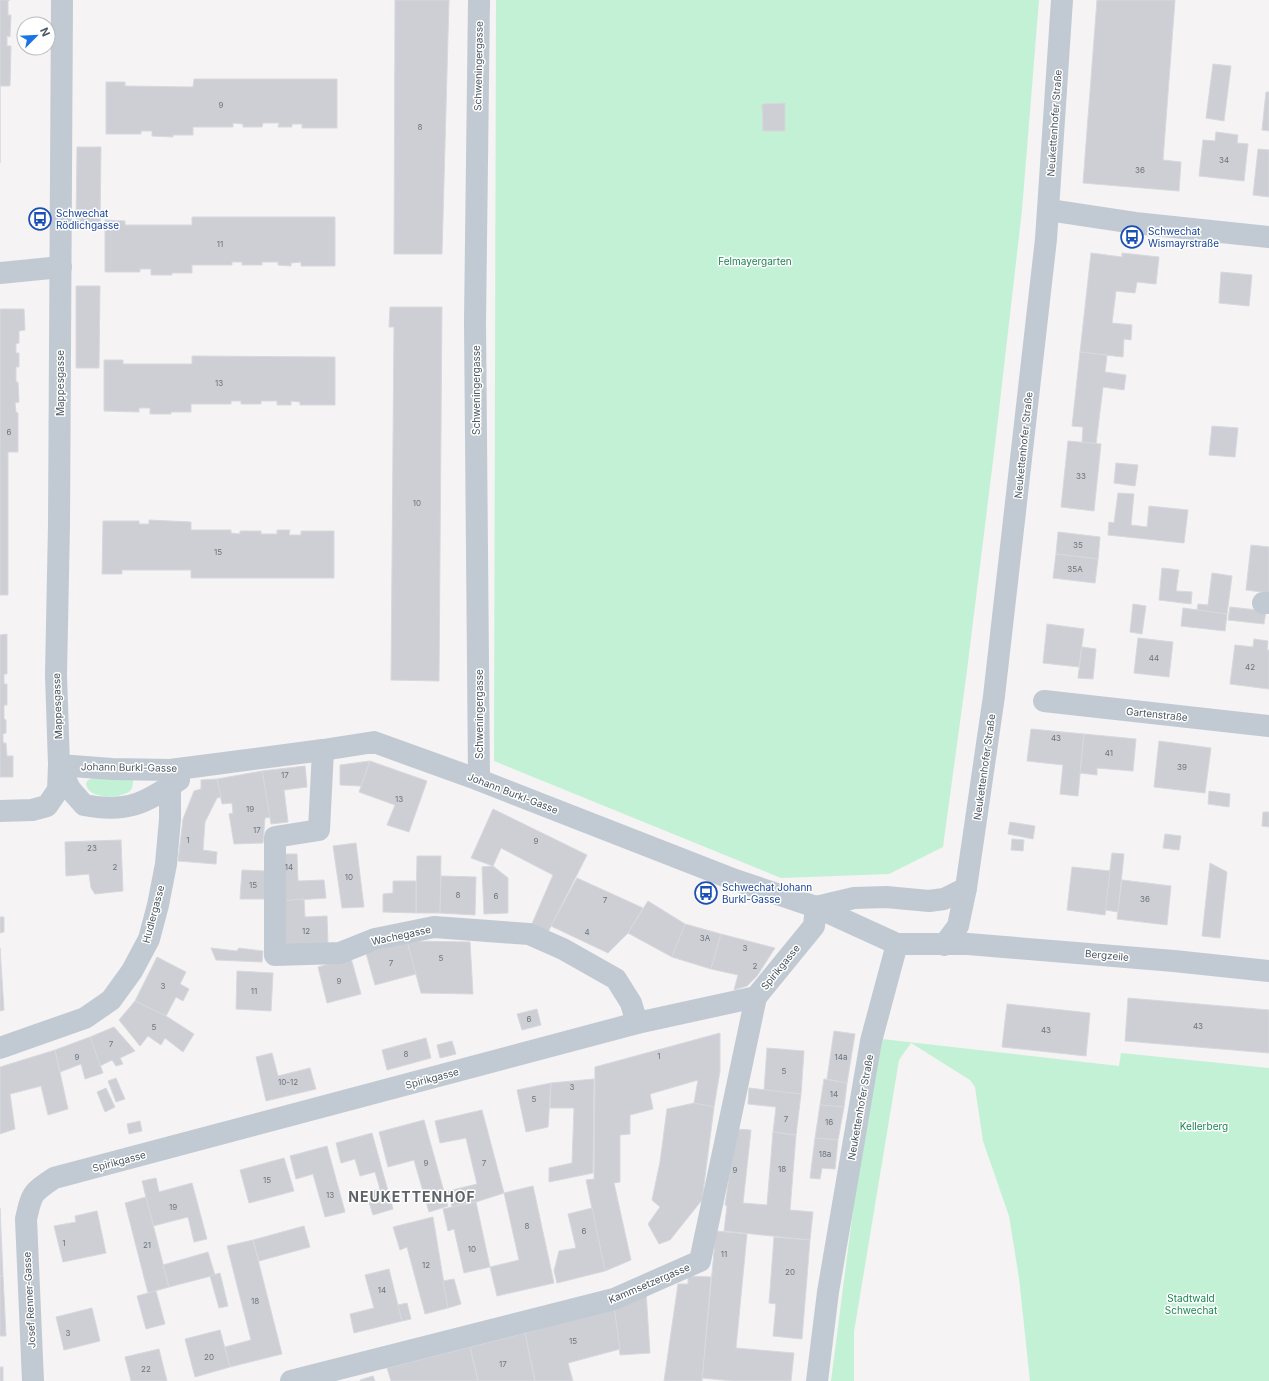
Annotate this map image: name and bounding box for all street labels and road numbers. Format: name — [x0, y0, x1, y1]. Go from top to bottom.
street label: Schweningergasse — [471, 21, 485, 111]
street label: Neukettenhofer Straße — [1044, 69, 1064, 177]
street label: Schweningergasse — [470, 345, 482, 435]
street label: Mappesgasse — [54, 350, 66, 416]
street label: Neukettenhofer Straße — [1011, 391, 1035, 499]
street label: Schweningergasse — [473, 669, 485, 759]
street label: Mappesgasse — [50, 673, 64, 739]
street label: Gartenstraße — [1126, 705, 1189, 723]
street label: Neukettenhofer Straße — [971, 713, 997, 821]
street label: Johann Burkl-Gasse — [81, 760, 177, 774]
street label: Johann Burkl-Gasse — [466, 770, 560, 816]
street label: Hudlergasse — [140, 884, 167, 944]
street label: Wachegasse — [370, 923, 432, 947]
street label: Spirikgasse — [758, 942, 802, 992]
street label: Bergzeile — [1085, 947, 1130, 963]
street label: Neukettenhofer Straße — [845, 1053, 875, 1161]
street label: Spirikgasse — [404, 1065, 460, 1091]
street label: Spirikgasse — [91, 1148, 147, 1174]
street label: Josef Renner-Gasse — [20, 1251, 38, 1349]
street label: Kammsetzergasse — [607, 1260, 692, 1306]

